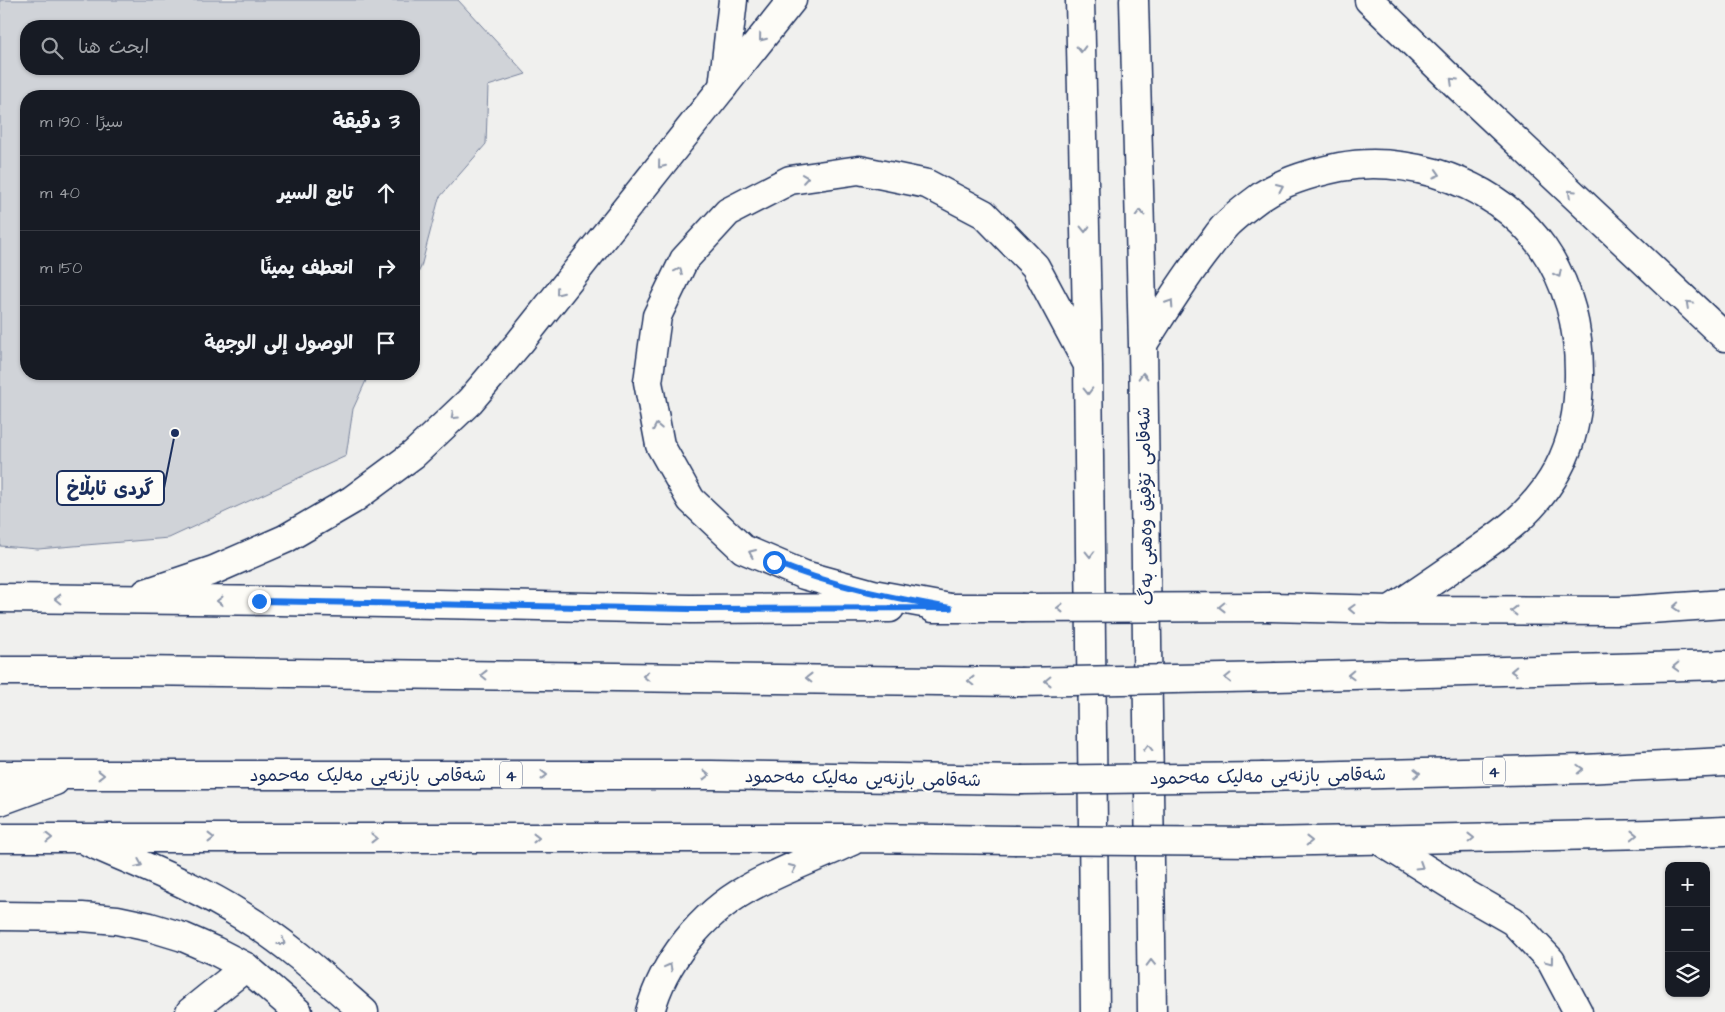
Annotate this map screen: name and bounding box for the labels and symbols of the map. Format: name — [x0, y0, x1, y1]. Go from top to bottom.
one-way arrow — [759, 32, 768, 42]
one-way arrow — [1076, 45, 1086, 53]
one-way arrow — [1449, 78, 1458, 87]
one-way arrow — [658, 159, 666, 168]
one-way arrow — [1433, 168, 1441, 178]
one-way arrow — [801, 173, 810, 183]
one-way arrow — [1275, 183, 1284, 193]
one-way arrow — [1568, 190, 1577, 199]
one-way arrow — [1134, 209, 1145, 217]
one-way arrow — [1080, 225, 1090, 233]
one-way arrow — [672, 267, 683, 276]
one-way arrow — [1552, 269, 1562, 278]
one-way arrow — [557, 286, 565, 295]
one-way arrow — [1163, 299, 1173, 308]
one-way arrow — [1686, 301, 1695, 310]
one-way arrow — [1138, 372, 1148, 380]
one-way arrow — [1083, 388, 1093, 395]
street label: شەقامی تۆفیق وەهبی بەگ — [1131, 406, 1160, 606]
one-way arrow — [451, 410, 460, 419]
one-way arrow — [652, 423, 662, 432]
callout: گردی ئابڵاخ — [57, 471, 164, 505]
text: گردی ئابڵاخ — [67, 474, 154, 503]
one-way arrow — [748, 549, 757, 559]
one-way arrow — [1085, 550, 1095, 558]
route start — [763, 551, 786, 574]
route end — [248, 590, 271, 613]
one-way arrow — [53, 594, 61, 604]
one-way arrow — [216, 596, 224, 606]
one-way arrow — [1218, 602, 1226, 612]
one-way arrow — [1672, 602, 1680, 613]
one-way arrow — [1055, 603, 1063, 613]
one-way arrow — [1347, 604, 1355, 614]
one-way arrow — [1510, 606, 1518, 616]
one-way arrow — [1672, 661, 1680, 672]
one-way arrow — [1510, 666, 1518, 676]
one-way arrow — [480, 670, 488, 680]
one-way arrow — [1347, 670, 1355, 680]
one-way arrow — [642, 671, 650, 682]
one-way arrow — [805, 673, 812, 683]
one-way arrow — [1223, 673, 1231, 683]
one-way arrow — [967, 675, 975, 686]
one-way arrow — [1043, 676, 1051, 686]
one-way arrow — [1143, 744, 1154, 752]
road number: 4 — [1483, 758, 1505, 784]
road number: 4 — [500, 762, 522, 788]
street label: شەقامی بازنەیی مەلیک مەحمود — [1150, 762, 1386, 791]
street label: شەقامی بازنەیی مەلیک مەحمود — [250, 763, 486, 788]
one-way arrow — [1576, 763, 1584, 774]
street label: شەقامی بازنەیی مەلیک مەحمود — [745, 764, 981, 793]
one-way arrow — [1414, 768, 1421, 778]
one-way arrow — [98, 770, 105, 780]
one-way arrow — [540, 770, 548, 780]
one-way arrow — [702, 770, 710, 780]
one-way arrow — [1630, 830, 1638, 840]
one-way arrow — [45, 833, 53, 843]
one-way arrow — [208, 833, 215, 843]
one-way arrow — [370, 833, 378, 843]
one-way arrow — [532, 833, 540, 843]
one-way arrow — [1468, 833, 1475, 843]
one-way arrow — [1306, 836, 1313, 846]
one-way arrow — [134, 858, 143, 869]
one-way arrow — [1415, 859, 1424, 869]
one-way arrow — [788, 864, 797, 874]
one-way arrow — [276, 936, 286, 945]
one-way arrow — [1544, 955, 1553, 965]
one-way arrow — [1146, 959, 1156, 967]
one-way arrow — [663, 964, 673, 973]

